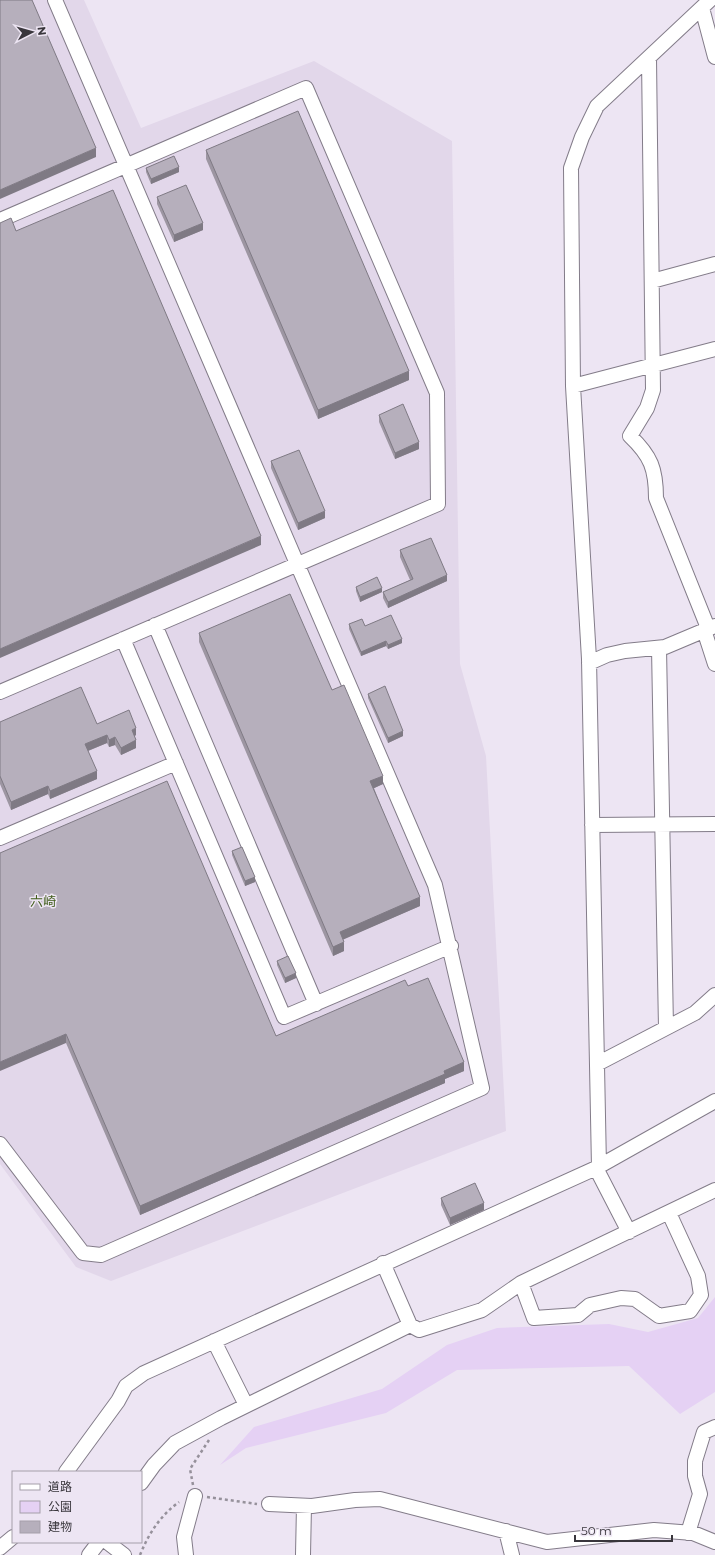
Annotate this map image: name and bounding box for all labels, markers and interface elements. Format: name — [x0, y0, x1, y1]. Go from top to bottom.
north arrow — [12, 12, 52, 52]
text: N — [35, 26, 49, 36]
district label: 六崎 — [30, 893, 56, 909]
legend — [12, 1471, 142, 1543]
text: 道路 — [48, 1479, 72, 1494]
text: 公園 — [48, 1499, 72, 1514]
scale bar — [575, 1517, 672, 1543]
text: 建物 — [48, 1519, 72, 1534]
text: 50 m — [581, 1523, 612, 1538]

